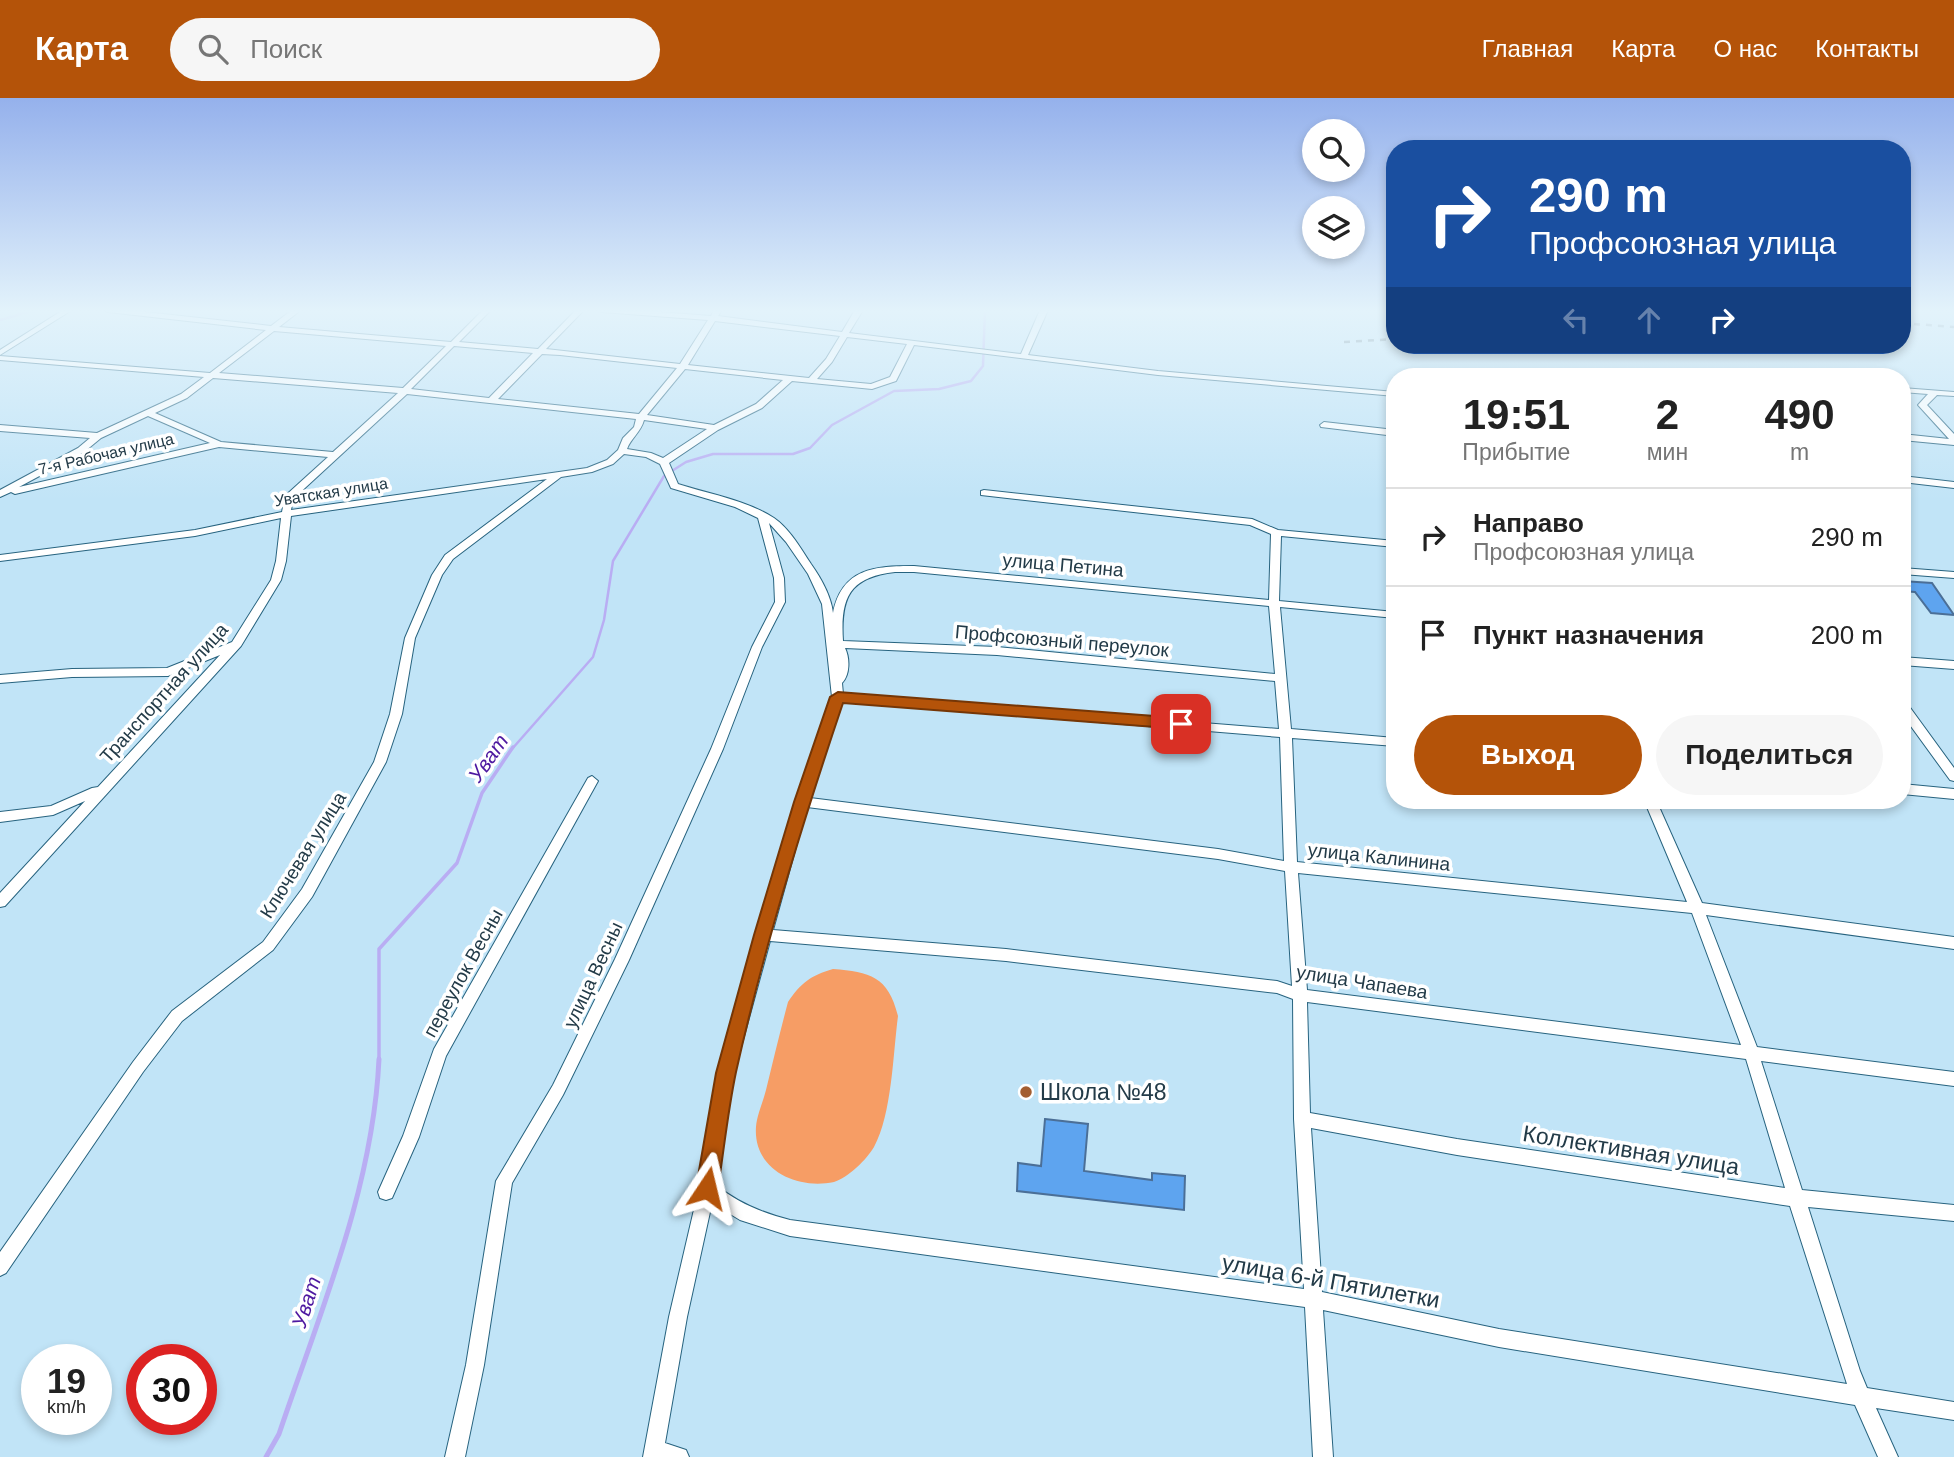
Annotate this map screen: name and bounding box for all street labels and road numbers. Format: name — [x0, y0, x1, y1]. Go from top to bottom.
street label: 7-я Рабочая улица — [37, 430, 175, 478]
street label: Уватская улица — [273, 475, 389, 509]
street label: улица Петина — [1002, 549, 1125, 581]
street label: Транспортная улица — [96, 619, 232, 767]
street label: Профсоюзный переулок — [954, 621, 1171, 661]
street label: Ключевая улица — [256, 788, 350, 922]
street label: улица Калинина — [1307, 839, 1452, 875]
street label: переулок Весны — [419, 905, 507, 1041]
street label: улица Весны — [559, 919, 627, 1031]
street label: улица Чапаева — [1295, 961, 1430, 1003]
street label: Коллективная улица — [1521, 1120, 1741, 1180]
street label: улица 6-й Пятилетки — [1220, 1249, 1442, 1313]

